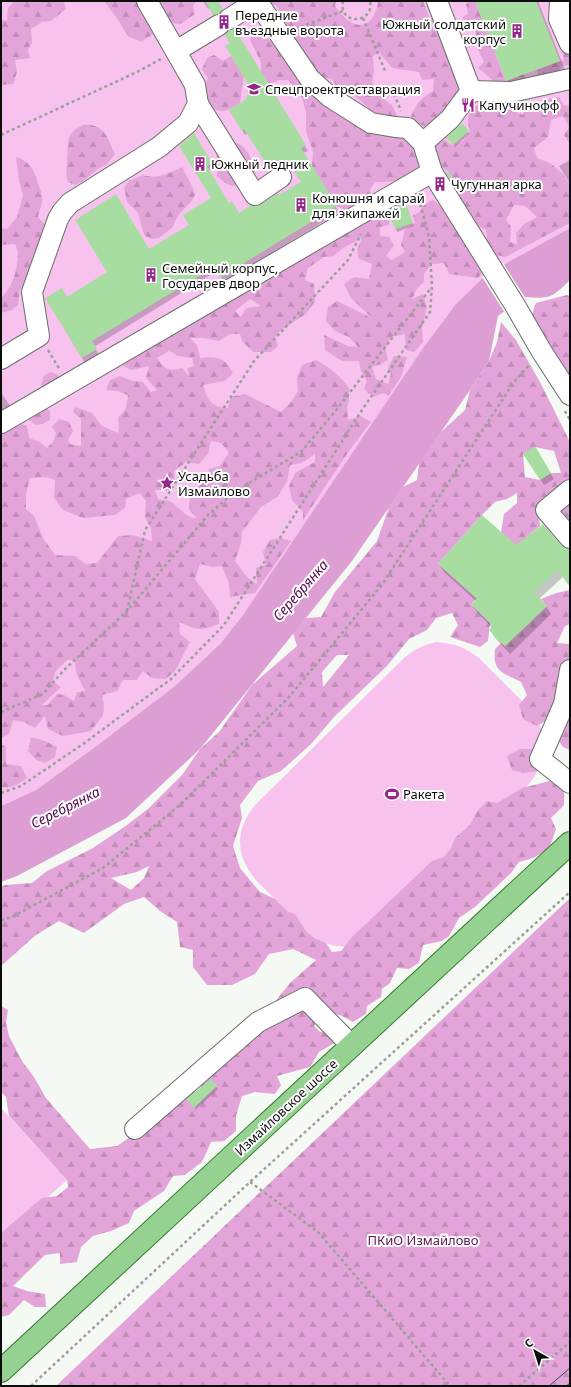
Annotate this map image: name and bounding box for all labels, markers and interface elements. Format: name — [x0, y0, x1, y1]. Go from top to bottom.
place label: Передние въездные ворота — [235, 6, 344, 39]
building icon: Передние въездные ворота — [216, 14, 232, 30]
place label: Южный солдатский корпус — [382, 15, 506, 48]
building icon: Южный солдатский корпус — [509, 23, 525, 39]
place label: Спецпроектреставрация — [265, 80, 421, 98]
school or university icon: Спецпроектреставрация — [246, 81, 262, 97]
place label: Капучинофф — [479, 96, 559, 114]
restaurant icon: Капучинофф — [460, 97, 476, 113]
place label: Южный ледник — [211, 155, 309, 173]
building icon: Южный ледник — [192, 156, 208, 172]
place label: Чугунная арка — [451, 175, 542, 193]
building icon: Чугунная арка — [432, 176, 448, 192]
place label: Конюшня и сарай для экипажей — [312, 189, 425, 222]
building icon: Конюшня и сарай для экипажей — [293, 197, 309, 213]
place label: Семейный корпус, Государев двор — [162, 259, 278, 292]
building icon: Семейный корпус, Государев двор — [143, 267, 159, 283]
place label: Усадьба Измайлово — [178, 467, 250, 500]
place icon: Усадьба Измайлово — [159, 475, 175, 491]
water label: Серебрянка — [268, 555, 332, 625]
water label: Серебрянка — [27, 781, 103, 833]
place label: Ракета — [403, 785, 445, 803]
sports icon: Ракета — [384, 786, 400, 802]
street label: Измайловское шоссе — [231, 1055, 341, 1159]
park label: ПКиО Измайлово — [368, 1231, 479, 1249]
north arrow — [515, 1331, 555, 1371]
text: С — [521, 1335, 536, 1351]

